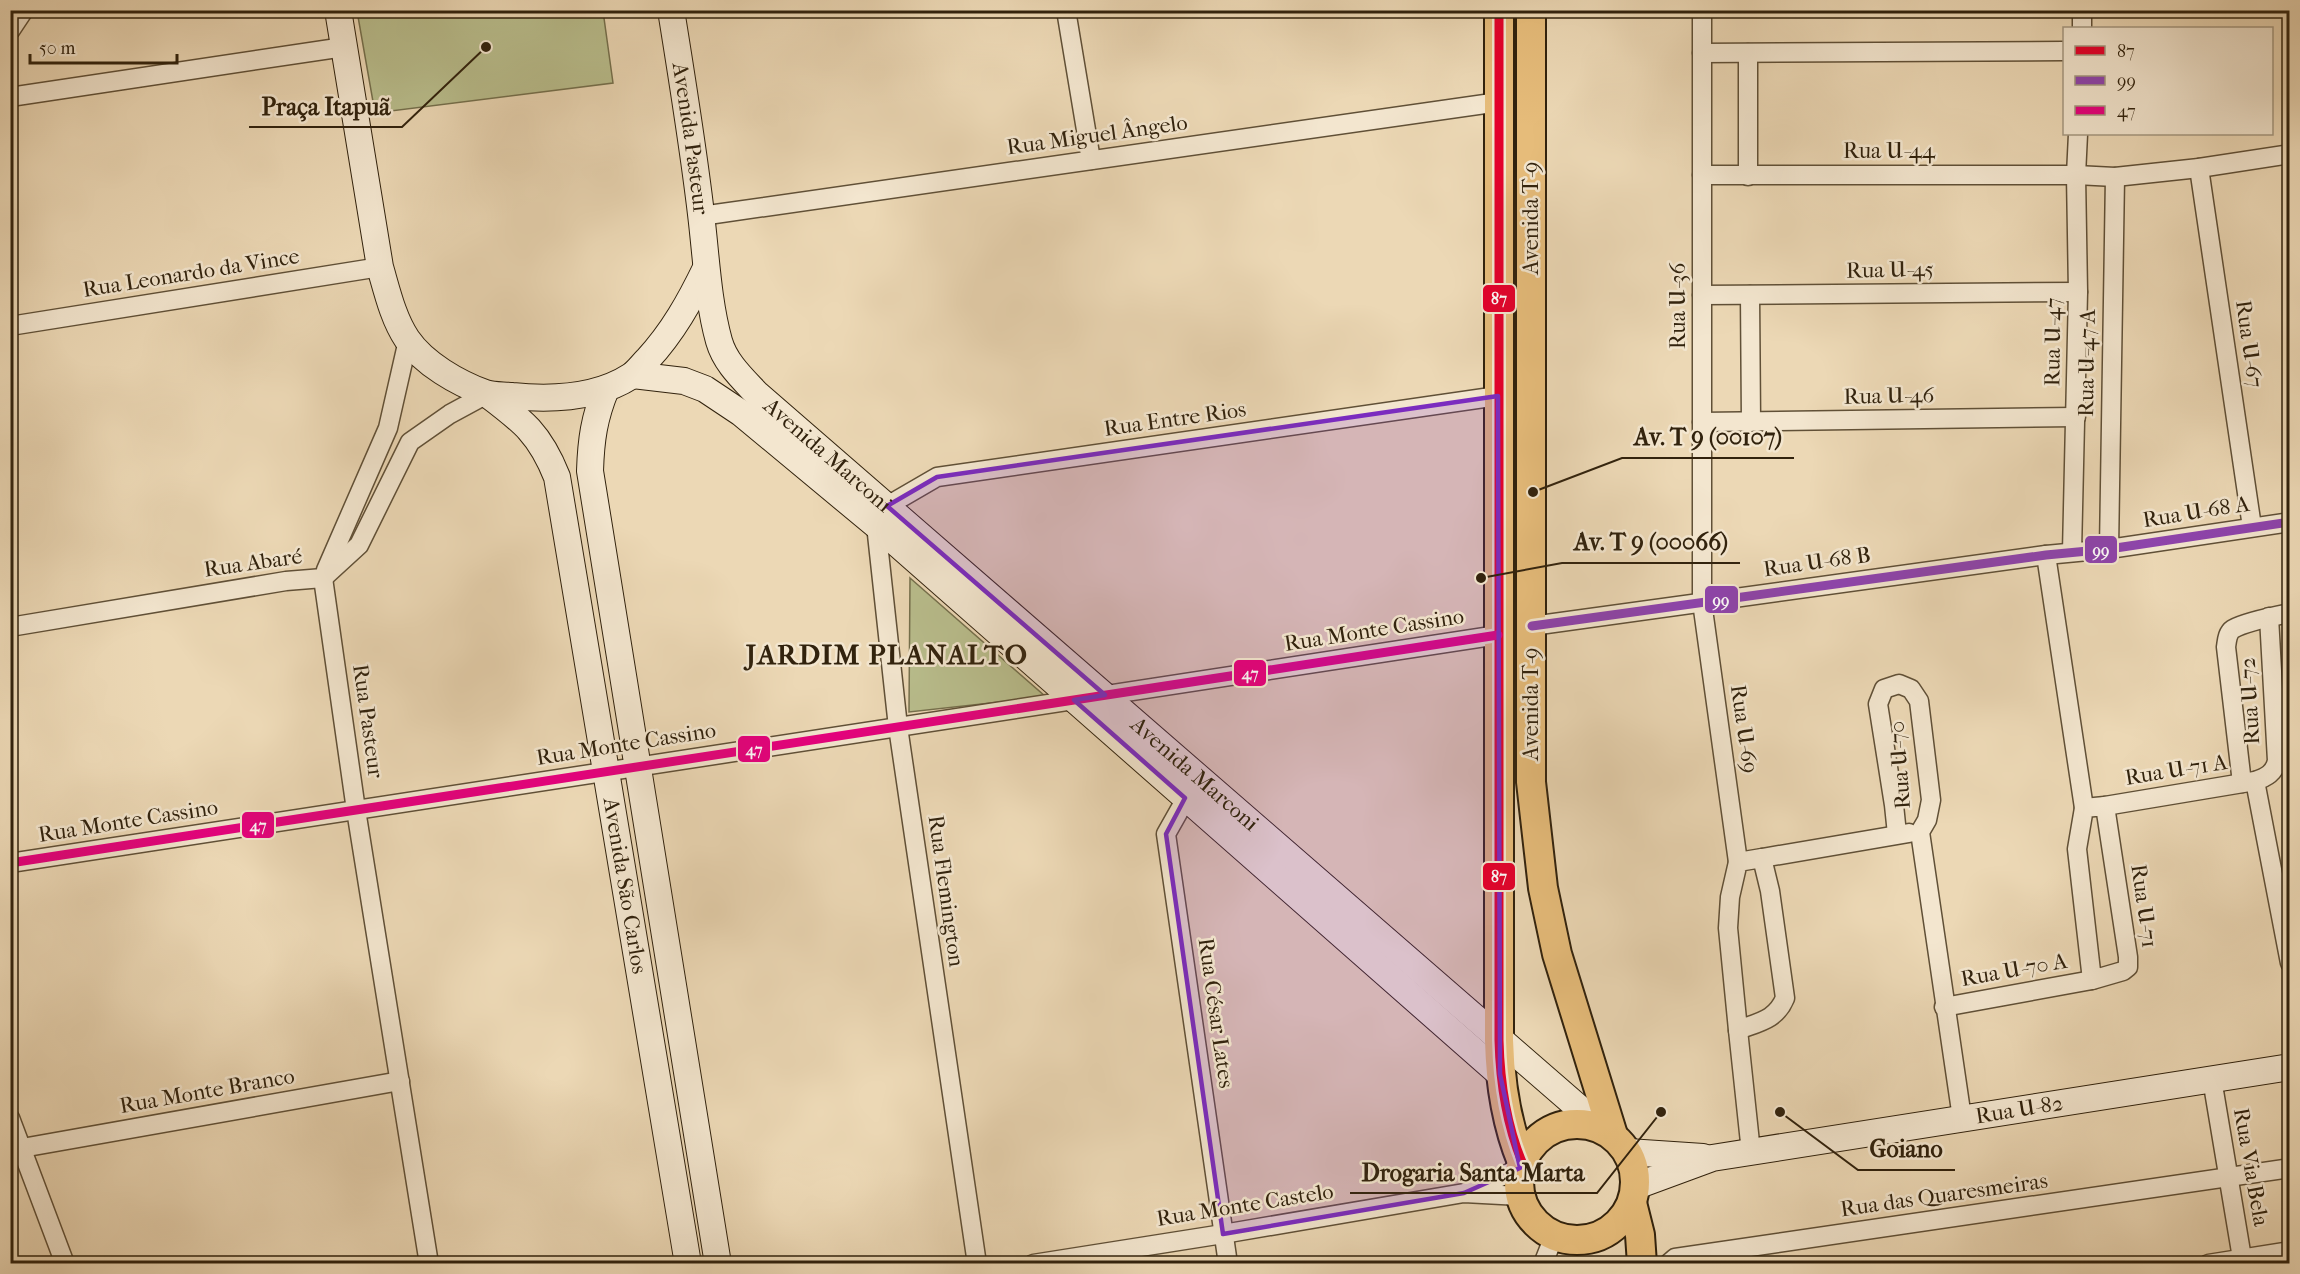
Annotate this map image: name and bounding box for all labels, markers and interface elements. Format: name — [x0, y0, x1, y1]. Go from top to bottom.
scale bar — [30, 27, 177, 65]
legend — [2063, 27, 2273, 135]
text: 50 m — [39, 38, 76, 59]
text: 87 — [2117, 41, 2135, 62]
street label: Avenida Pasteur — [666, 60, 714, 217]
text: 99 — [2117, 71, 2136, 92]
callout: Praça Itapuã — [249, 85, 402, 127]
text: Praça Itapuã — [262, 93, 391, 122]
text: 47 — [2117, 101, 2136, 122]
street label: Rua Miguel Ângelo — [1005, 108, 1189, 161]
street label: Rua U-44 — [1843, 138, 1936, 164]
street label: Avenida T-9 — [1518, 161, 1544, 276]
street label: Rua Leonardo da Vince — [81, 243, 301, 303]
street label: Rua U-45 — [1846, 256, 1934, 284]
street label: Rua U-36 — [1665, 263, 1691, 349]
line badge: 87 — [1482, 284, 1516, 313]
text: 87 — [1491, 289, 1507, 308]
street label: Rua U-47 — [2039, 297, 2067, 387]
street label: Rua U-67 — [2230, 299, 2268, 389]
street label: Rua U-47 A — [2073, 308, 2101, 417]
street label: Rua U-46 — [1843, 382, 1935, 410]
street label: Avenida Marconi — [758, 392, 897, 518]
street label: Rua Entre Rios — [1102, 396, 1248, 442]
callout: Av. T 9 (00107) — [1622, 416, 1794, 458]
text: Av. T 9 (00107) — [1632, 423, 1782, 451]
street label: Rua U-68 A — [2141, 491, 2252, 533]
callout: Av. T 9 (00066) — [1562, 521, 1740, 563]
text: Av. T 9 (00066) — [1572, 528, 1728, 556]
line badge: 99 — [2084, 535, 2118, 564]
text: 99 — [2092, 541, 2109, 561]
street label: Rua U-68 B — [1762, 542, 1872, 582]
street label: Rua Abaré — [202, 543, 304, 583]
line badge: 99 — [1704, 585, 1739, 614]
text: 99 — [1712, 591, 1729, 611]
street label: Rua Monte Cassino — [1282, 603, 1466, 657]
district label: JARDIM PLANALTO — [743, 638, 1028, 671]
street label: Avenida T-9 — [1518, 647, 1544, 762]
street label: Rua U-72 — [2235, 657, 2265, 745]
line badge: 47 — [1233, 659, 1267, 687]
street label: Rua Pasteur — [347, 662, 389, 780]
text: 47 — [1241, 664, 1259, 684]
street label: Rua U-69 — [1725, 683, 1763, 775]
street label: Avenida Marconi — [1125, 711, 1264, 837]
street label: Rua Monte Cassino — [534, 717, 718, 771]
street label: Rua U-70 — [1884, 720, 1916, 810]
line badge: 47 — [737, 735, 771, 763]
text: 47 — [745, 740, 763, 760]
street label: Rua U-71 A — [2123, 749, 2230, 791]
street label: Rua Monte Cassino — [36, 794, 220, 848]
street label: Avenida São Carlos — [597, 795, 653, 976]
line badge: 47 — [241, 811, 275, 839]
street label: Rua Flemington — [922, 813, 970, 969]
text: 47 — [249, 816, 267, 836]
line badge: 87 — [1482, 862, 1516, 891]
street label: Rua U-71 — [2125, 862, 2163, 950]
text: 87 — [1491, 867, 1507, 886]
street label: Rua César Lates — [1193, 936, 1239, 1090]
street label: Rua U-70 A — [1959, 948, 2070, 992]
street label: Rua Monte Branco — [117, 1063, 297, 1119]
street label: Rua U-82 — [1974, 1090, 2065, 1129]
street label: Rua Via Bela — [2228, 1106, 2274, 1229]
callout: Goiano — [1858, 1128, 1955, 1170]
text: Goiano — [1869, 1135, 1943, 1163]
callout: Drogaria Santa Marta — [1350, 1151, 1597, 1193]
text: Drogaria Santa Marta — [1361, 1159, 1585, 1187]
street label: Rua das Quaresmeiras — [1839, 1168, 2049, 1222]
street label: Rua Monte Castelo — [1155, 1178, 1335, 1232]

